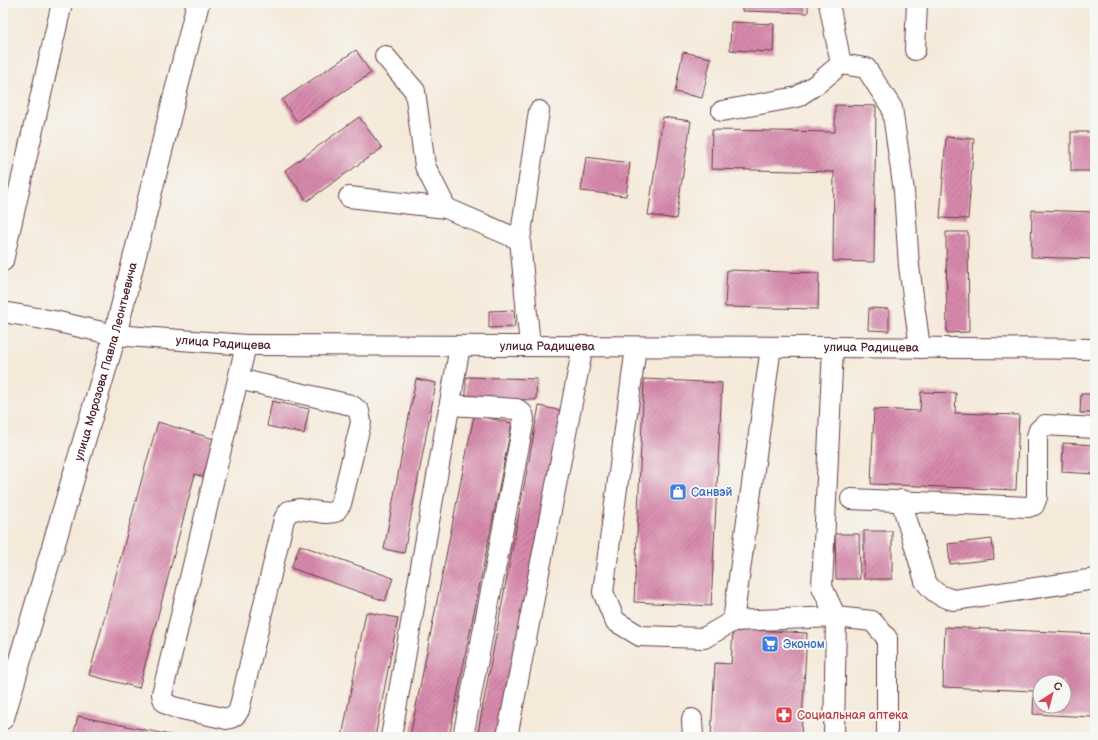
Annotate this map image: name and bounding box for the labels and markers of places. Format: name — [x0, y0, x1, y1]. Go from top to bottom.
shop icon: Санвэй — [668, 482, 688, 502]
place label: Санвэй — [691, 485, 732, 500]
supermarket icon: Эконом — [760, 634, 780, 654]
place label: Эконом — [783, 637, 825, 652]
pharmacy icon: Социальная аптека — [774, 705, 794, 725]
place label: Социальная аптека — [797, 708, 908, 723]

